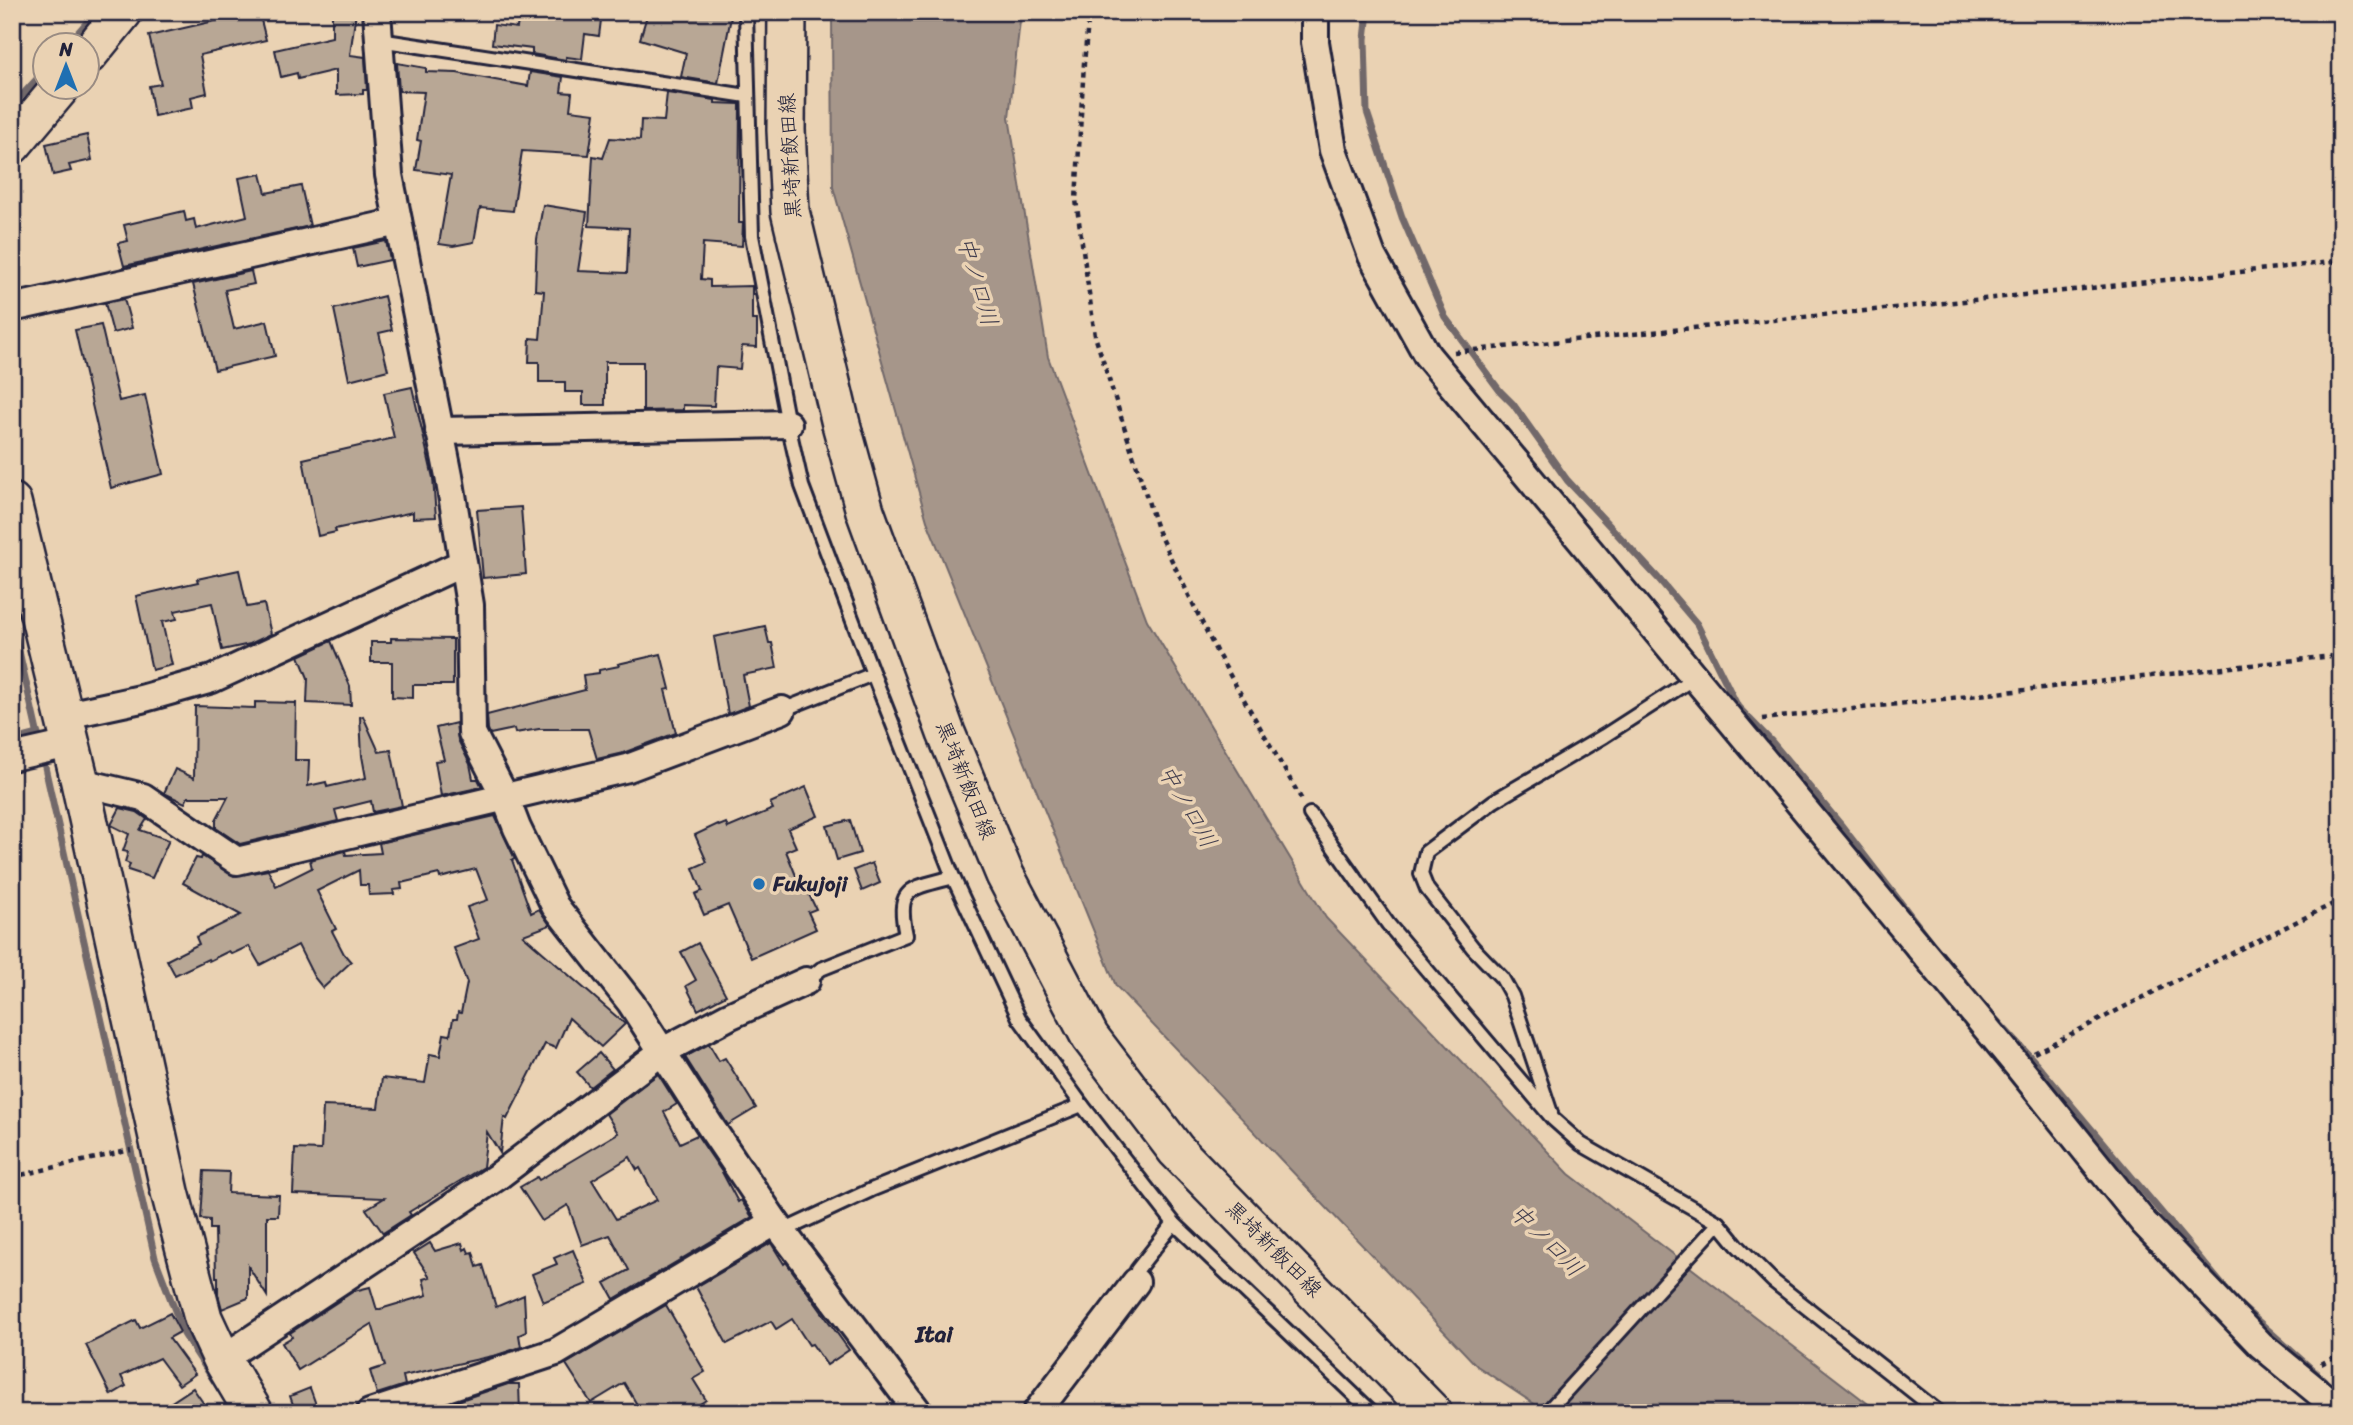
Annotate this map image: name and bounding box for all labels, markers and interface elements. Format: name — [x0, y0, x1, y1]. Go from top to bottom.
north arrow — [32, 32, 102, 102]
text: N — [58, 33, 73, 66]
street label: 黒埼新飯田線 — [768, 92, 812, 220]
water label: 中ノ口川 — [945, 231, 1010, 331]
street label: 黒埼新飯田線 — [925, 714, 1007, 846]
water label: 中ノ口川 — [1147, 756, 1228, 856]
place label: Fukujoji — [772, 865, 848, 903]
marker: Fukujoji — [751, 876, 767, 892]
street label: 黒埼新飯田線 — [1216, 1191, 1332, 1307]
water label: 中ノ口川 — [1500, 1193, 1594, 1287]
district label: Itai — [914, 1314, 954, 1355]

